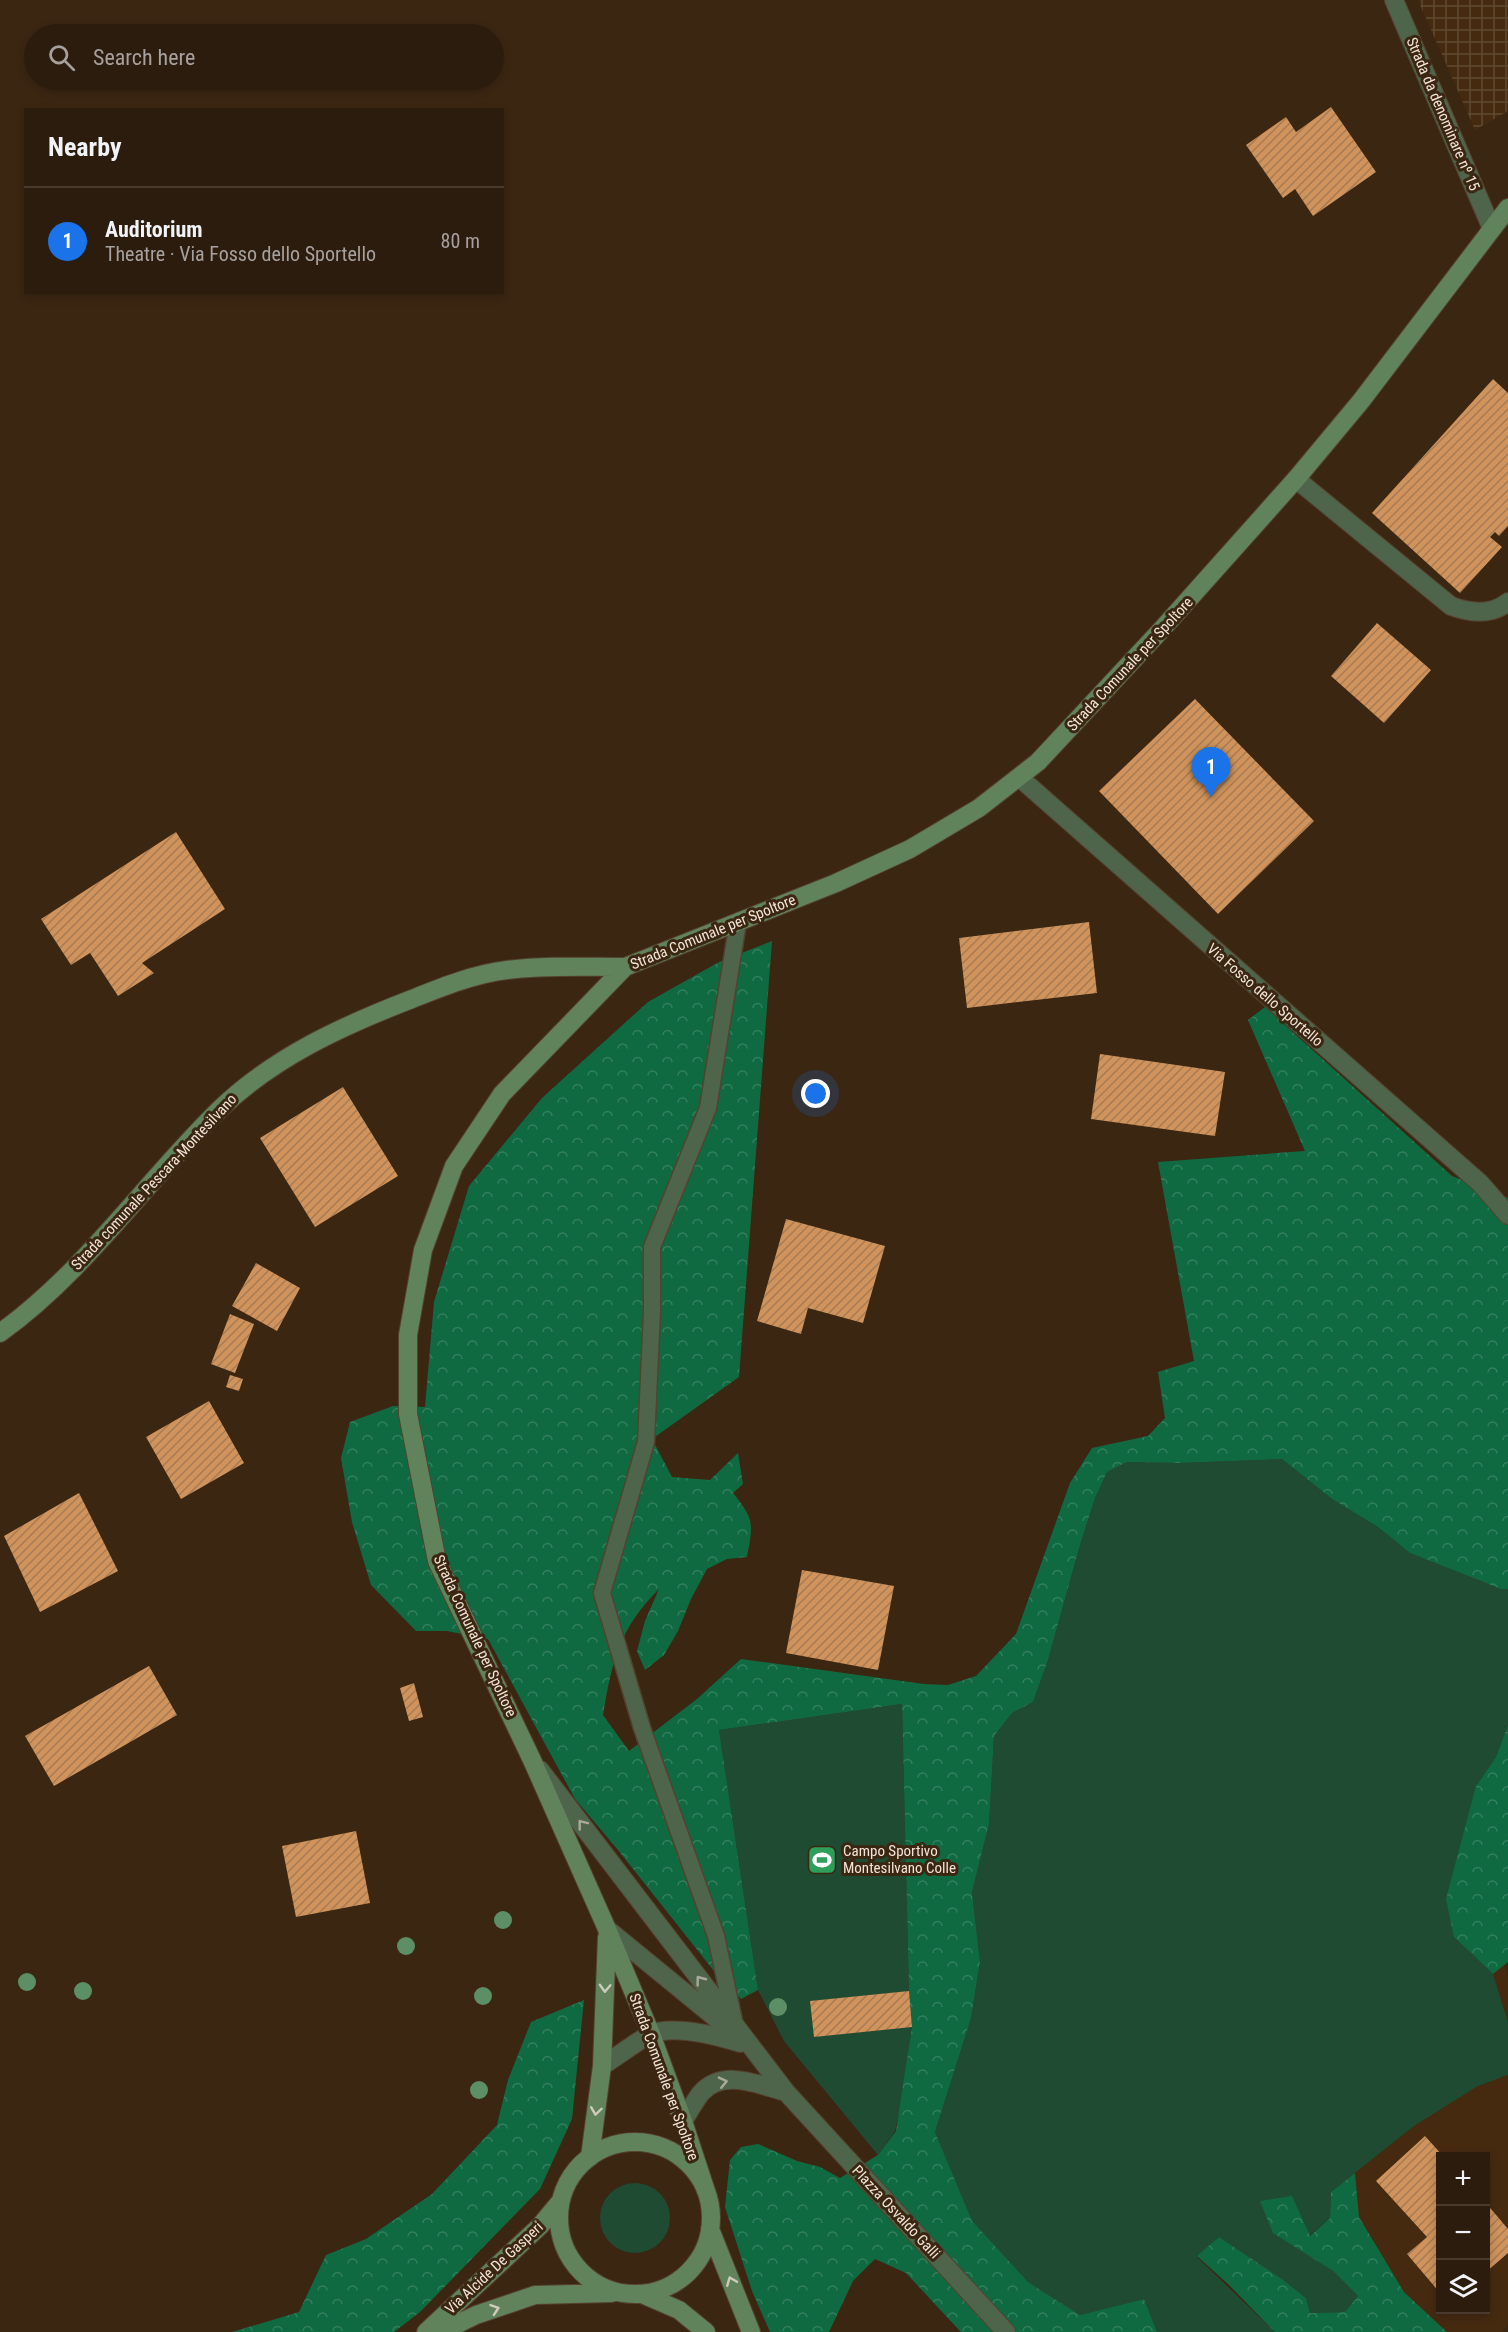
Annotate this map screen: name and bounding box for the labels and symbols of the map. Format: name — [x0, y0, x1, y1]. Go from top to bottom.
street label: Strada da denominare nº 15 — [1403, 35, 1483, 193]
street label: Strada Comunale per Spoltore — [1063, 593, 1197, 735]
pin: 1 — [1192, 748, 1230, 797]
street label: Strada Comunale per Spoltore — [628, 891, 798, 973]
street label: Via Fosso dello Sportello — [1203, 940, 1327, 1050]
your location — [801, 1079, 830, 1108]
street label: Strada comunale Pescara-Montesilvano — [68, 1090, 240, 1274]
street label: Strada Comunale per Spoltore — [430, 1552, 520, 1720]
one-way arrow — [578, 1820, 589, 1831]
place label: Campo Sportivo Montesilvano Colle — [843, 1842, 956, 1877]
sports icon: Campo Sportivo Montesilvano Colle — [806, 1844, 838, 1876]
one-way arrow — [696, 1975, 707, 1986]
one-way arrow — [599, 1983, 612, 1992]
street label: Strada Comunale per Spoltore — [625, 1991, 703, 2163]
one-way arrow — [718, 2076, 728, 2089]
one-way arrow — [591, 2107, 603, 2116]
street label: PIazza Osvaldo Galli — [848, 2162, 944, 2262]
street label: Via Alcide De Gasperi — [441, 2218, 547, 2318]
one-way arrow — [726, 2276, 738, 2287]
one-way arrow — [489, 2303, 500, 2316]

